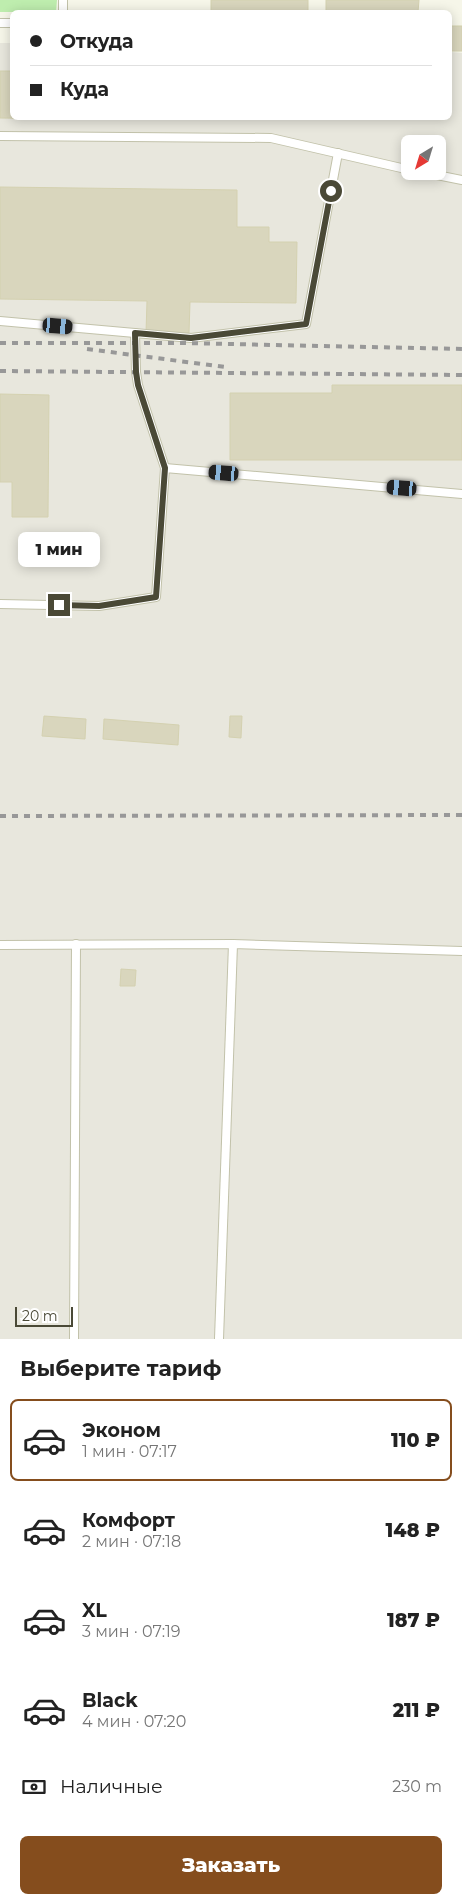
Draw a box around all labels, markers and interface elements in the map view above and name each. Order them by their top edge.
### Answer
text: Откуда [60,30,134,53]
text: Куда [60,78,109,101]
north arrow [401,135,446,180]
map controls [401,135,446,180]
route start [320,180,342,202]
car [42,317,73,335]
car [208,464,239,482]
car [386,479,417,497]
callout: 1 мин [18,532,100,568]
text: 1 мин [35,540,83,559]
route end [48,594,70,616]
scale bar [15,1304,72,1327]
text: 20 m [22,1307,58,1325]
text: Выберите тариф [20,1355,221,1382]
icon: car [22,1418,67,1463]
text: Эконом [82,1419,161,1442]
text: 110 ₽ [391,1429,440,1452]
text: 1 мин · 07:17 [82,1442,177,1461]
icon: car [22,1508,67,1553]
text: Комфорт [82,1509,175,1532]
text: 148 ₽ [386,1519,440,1542]
text: 2 мин · 07:18 [82,1532,181,1551]
icon: car [22,1598,67,1643]
text: XL [82,1599,107,1622]
text: 187 ₽ [387,1609,440,1632]
text: 3 мин · 07:19 [82,1622,181,1641]
icon: car [22,1688,67,1733]
text: Black [82,1689,138,1712]
text: 211 ₽ [393,1699,440,1722]
text: 4 мин · 07:20 [82,1712,186,1731]
icon: cash [20,1773,48,1801]
text: Наличные [60,1775,163,1798]
text: 230 m [392,1777,442,1796]
button: Заказать [20,1836,442,1894]

